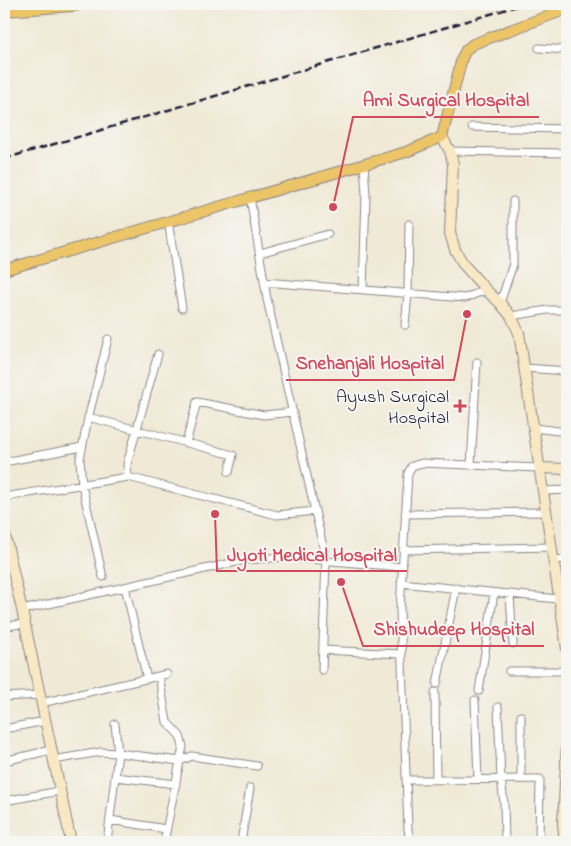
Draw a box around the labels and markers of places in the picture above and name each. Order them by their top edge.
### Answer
callout: Ami Surgical Hospital [353,83,539,117]
callout: Snehanjali Hospital [286,346,454,380]
place label: Ayush Surgical Hospital [336,385,449,432]
marker: Ayush Surgical Hospital [453,399,467,413]
callout: Jyoti Medical Hospital [217,537,407,571]
callout: Shishudeep Hospital [363,612,544,646]

